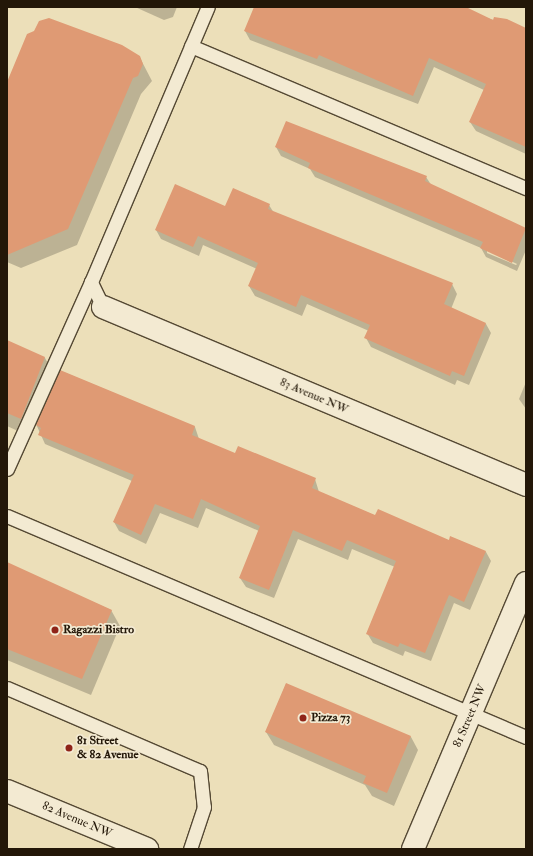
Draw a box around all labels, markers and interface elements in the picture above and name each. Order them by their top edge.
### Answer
street label: 83 Avenue NW [278,375,350,417]
place label: Ragazzi Bistro [63,623,134,637]
marker: Ragazzi Bistro [50,625,60,635]
street label: 81 Street NW [450,682,490,750]
place label: Pizza 73 [311,711,350,725]
marker: Pizza 73 [298,713,308,723]
place label: 81 Street & 82 Avenue [77,734,139,762]
marker: 81 Street & 82 Avenue [64,743,74,753]
street label: 82 Avenue NW [40,799,114,841]

